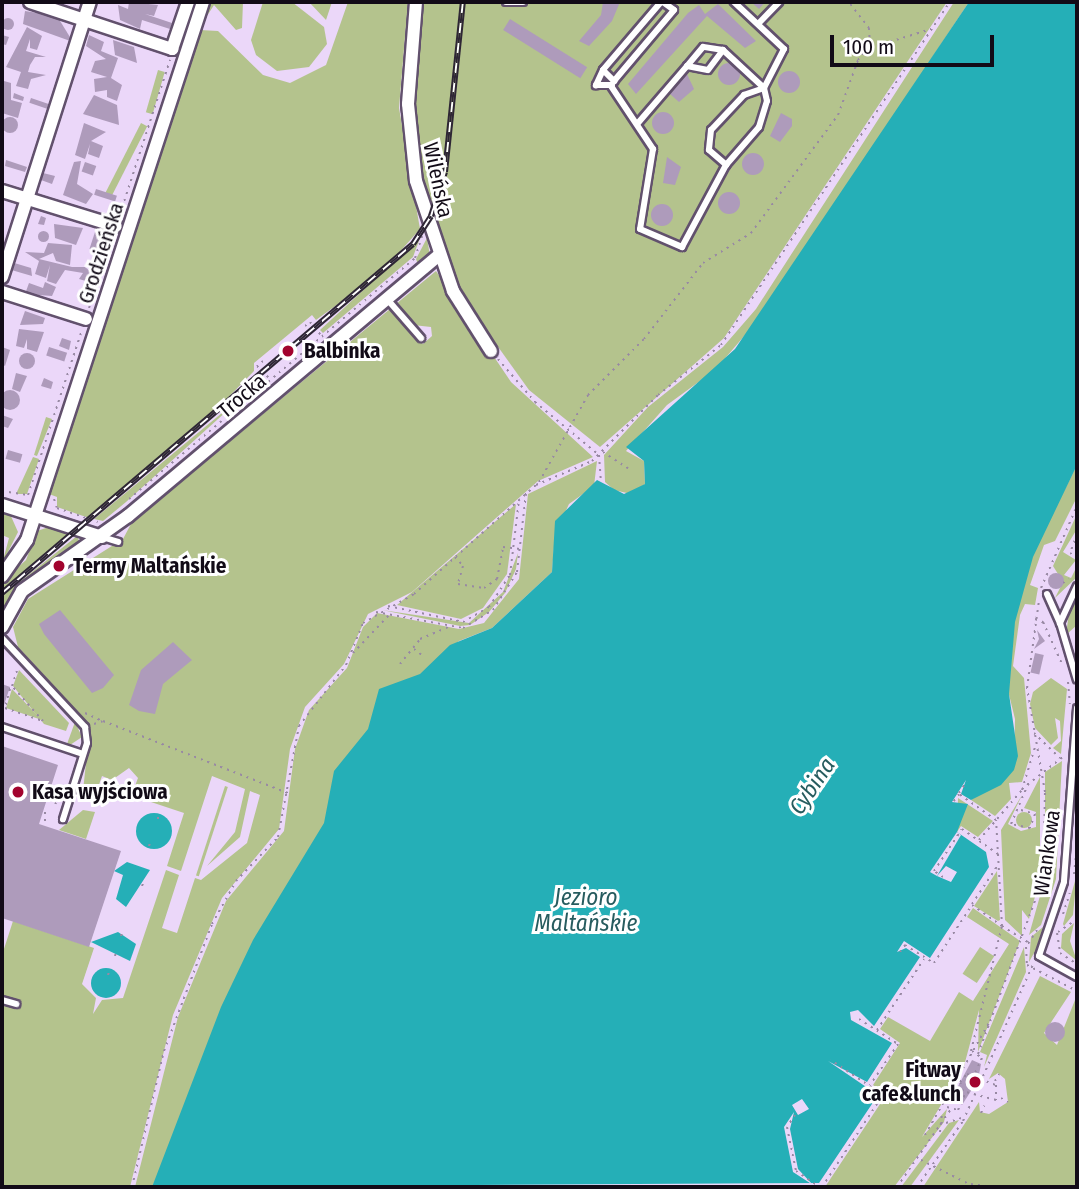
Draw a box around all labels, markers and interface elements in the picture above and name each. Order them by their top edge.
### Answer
scale bar [834,21,998,65]
text: 100 m [843,34,894,60]
street label: Wileńska [418,140,458,220]
street label: Grodzieńska [73,199,129,307]
place label: Balbinka [304,338,380,364]
marker: Balbinka [278,341,298,361]
street label: Trocka [213,368,271,424]
place label: Termy Maltańskie [73,553,226,579]
marker: Termy Maltańskie [51,558,67,574]
water label: Cybina [783,752,841,820]
place label: Kasa wyjściowa [32,779,168,805]
marker: Kasa wyjściowa [10,784,26,800]
street label: Wiankowa [1028,808,1066,898]
water label: Jezioro Maltańskie [534,883,638,937]
place label: Fitway cafe&lunch [862,1057,961,1107]
marker: Fitway cafe&lunch [967,1074,983,1090]

